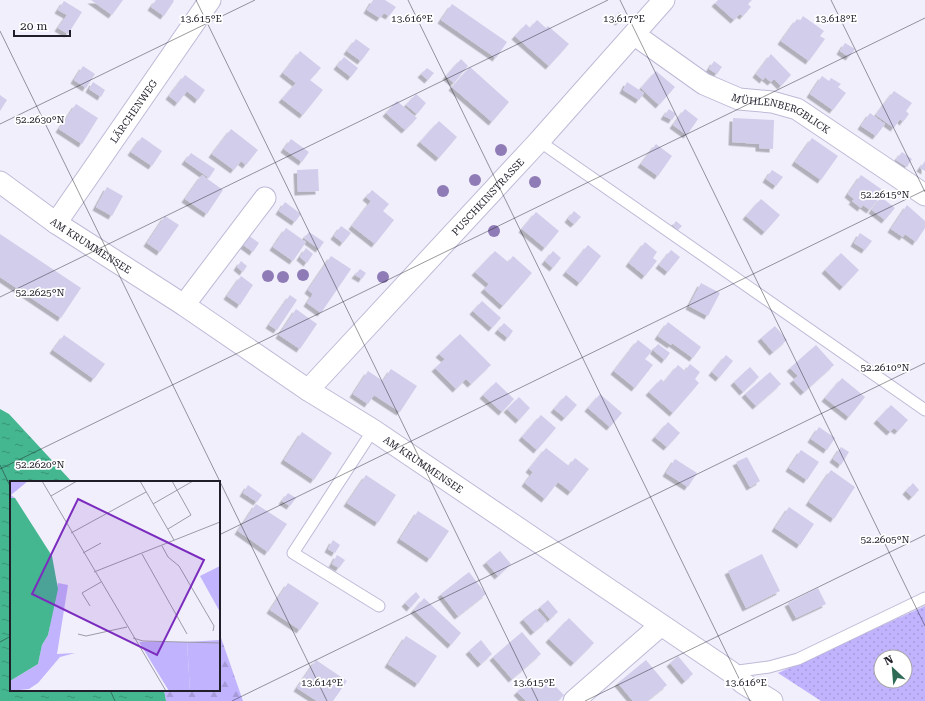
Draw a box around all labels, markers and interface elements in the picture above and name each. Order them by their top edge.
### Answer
scale bar [14,12,70,38]
text: 13.615°E [180,13,222,24]
text: 13.616°E [391,13,433,24]
text: 13.617°E [603,13,645,24]
text: 13.618°E [815,13,857,24]
text: 20 m [20,19,47,33]
street label: LÄRCHENWEG [108,77,159,145]
street label: MÜHLENBERGBLICK [730,91,833,136]
text: 52.2630°N [15,114,65,125]
street label: PUSCHKINSTRASSE [449,156,526,237]
text: 52.2615°N [860,189,910,200]
street label: AM KRUMMENSEE [48,215,133,275]
text: 52.2625°N [15,287,65,298]
text: 52.2610°N [860,362,910,373]
street label: AM KRUMMENSEE [382,433,465,495]
text: 52.2620°N [15,459,65,470]
inset map [10,481,220,691]
text: 52.2605°N [860,534,910,545]
north arrow [873,649,913,689]
text: N [882,653,896,668]
text: 13.614°E [301,677,343,688]
text: 13.615°E [513,677,555,688]
text: 13.616°E [725,677,767,688]

